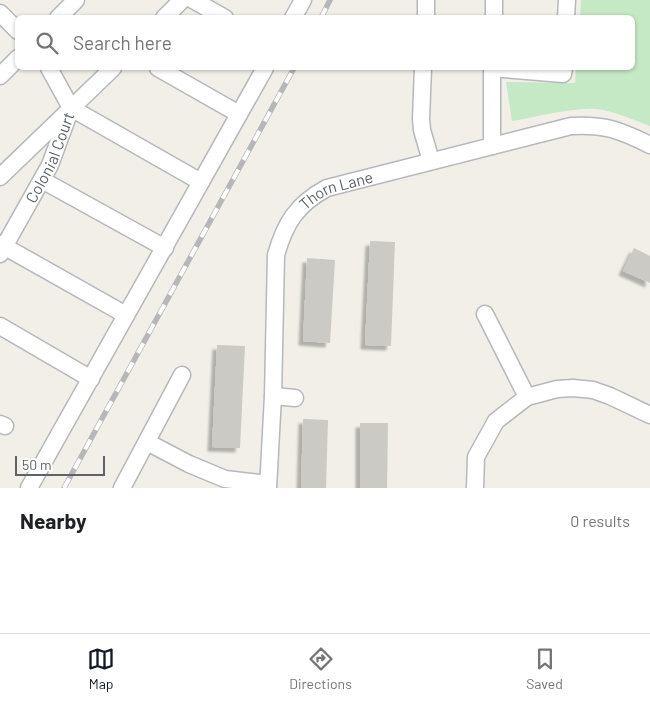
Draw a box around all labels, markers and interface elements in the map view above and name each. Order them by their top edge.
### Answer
search box [15,15,635,70]
icon: search [33,29,61,57]
text: Search here [73,31,172,54]
street label: Colonial Court [21,109,78,206]
street label: Thorn Lane [295,167,375,213]
scale bar [15,453,105,476]
text: 50 m [22,456,51,473]
text: Nearby [20,508,86,533]
text: 0 results [570,511,630,530]
tab: Map [87,645,115,692]
tab: Directions [289,645,352,692]
tab: Saved [526,645,563,692]

